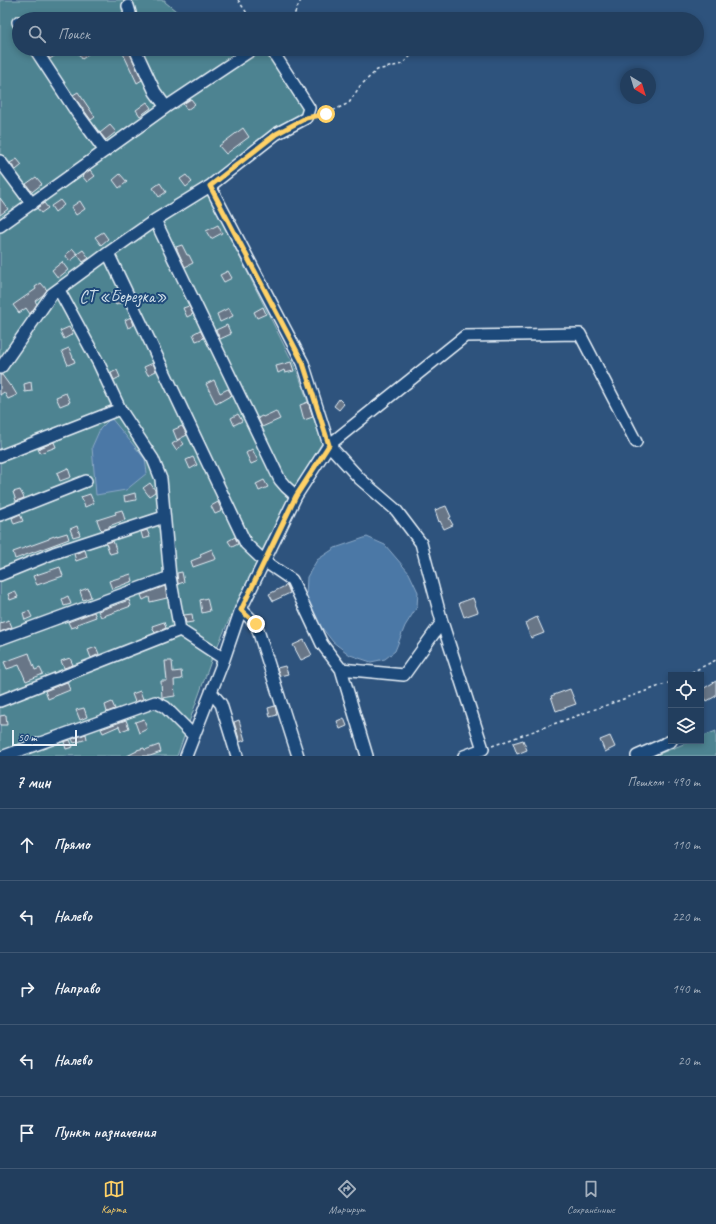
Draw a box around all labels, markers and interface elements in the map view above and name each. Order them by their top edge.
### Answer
search box [12,12,704,56]
icon: search [26,23,48,45]
text: Поиск [58,25,90,44]
north arrow [620,68,656,104]
route start [317,105,335,123]
park label: СТ «Березка» [79,286,167,308]
route end [247,615,265,633]
map controls [668,672,704,744]
button: locate [668,672,704,708]
button: layers [668,708,704,744]
scale bar [12,728,77,747]
text: 50 m [18,730,37,744]
text: 7 мин [16,772,51,793]
text: Пешком · 490 m [627,774,700,790]
icon: ahead [16,834,38,856]
text: Прямо [54,835,90,854]
text: 110 m [672,837,700,853]
icon: left [16,906,38,928]
text: Налево [54,907,92,926]
text: 220 m [672,909,700,925]
icon: right [16,978,38,1000]
text: Направо [54,979,100,998]
text: 140 m [672,981,700,997]
icon: left [16,1050,38,1072]
text: Налево [54,1051,92,1070]
text: 20 m [678,1053,700,1069]
icon: arrive [16,1122,38,1144]
text: Пункт назначения [54,1123,156,1142]
tab: Карта [101,1178,126,1216]
tab: Маршрут [329,1178,365,1216]
tab: Сохранённые [567,1178,615,1216]

